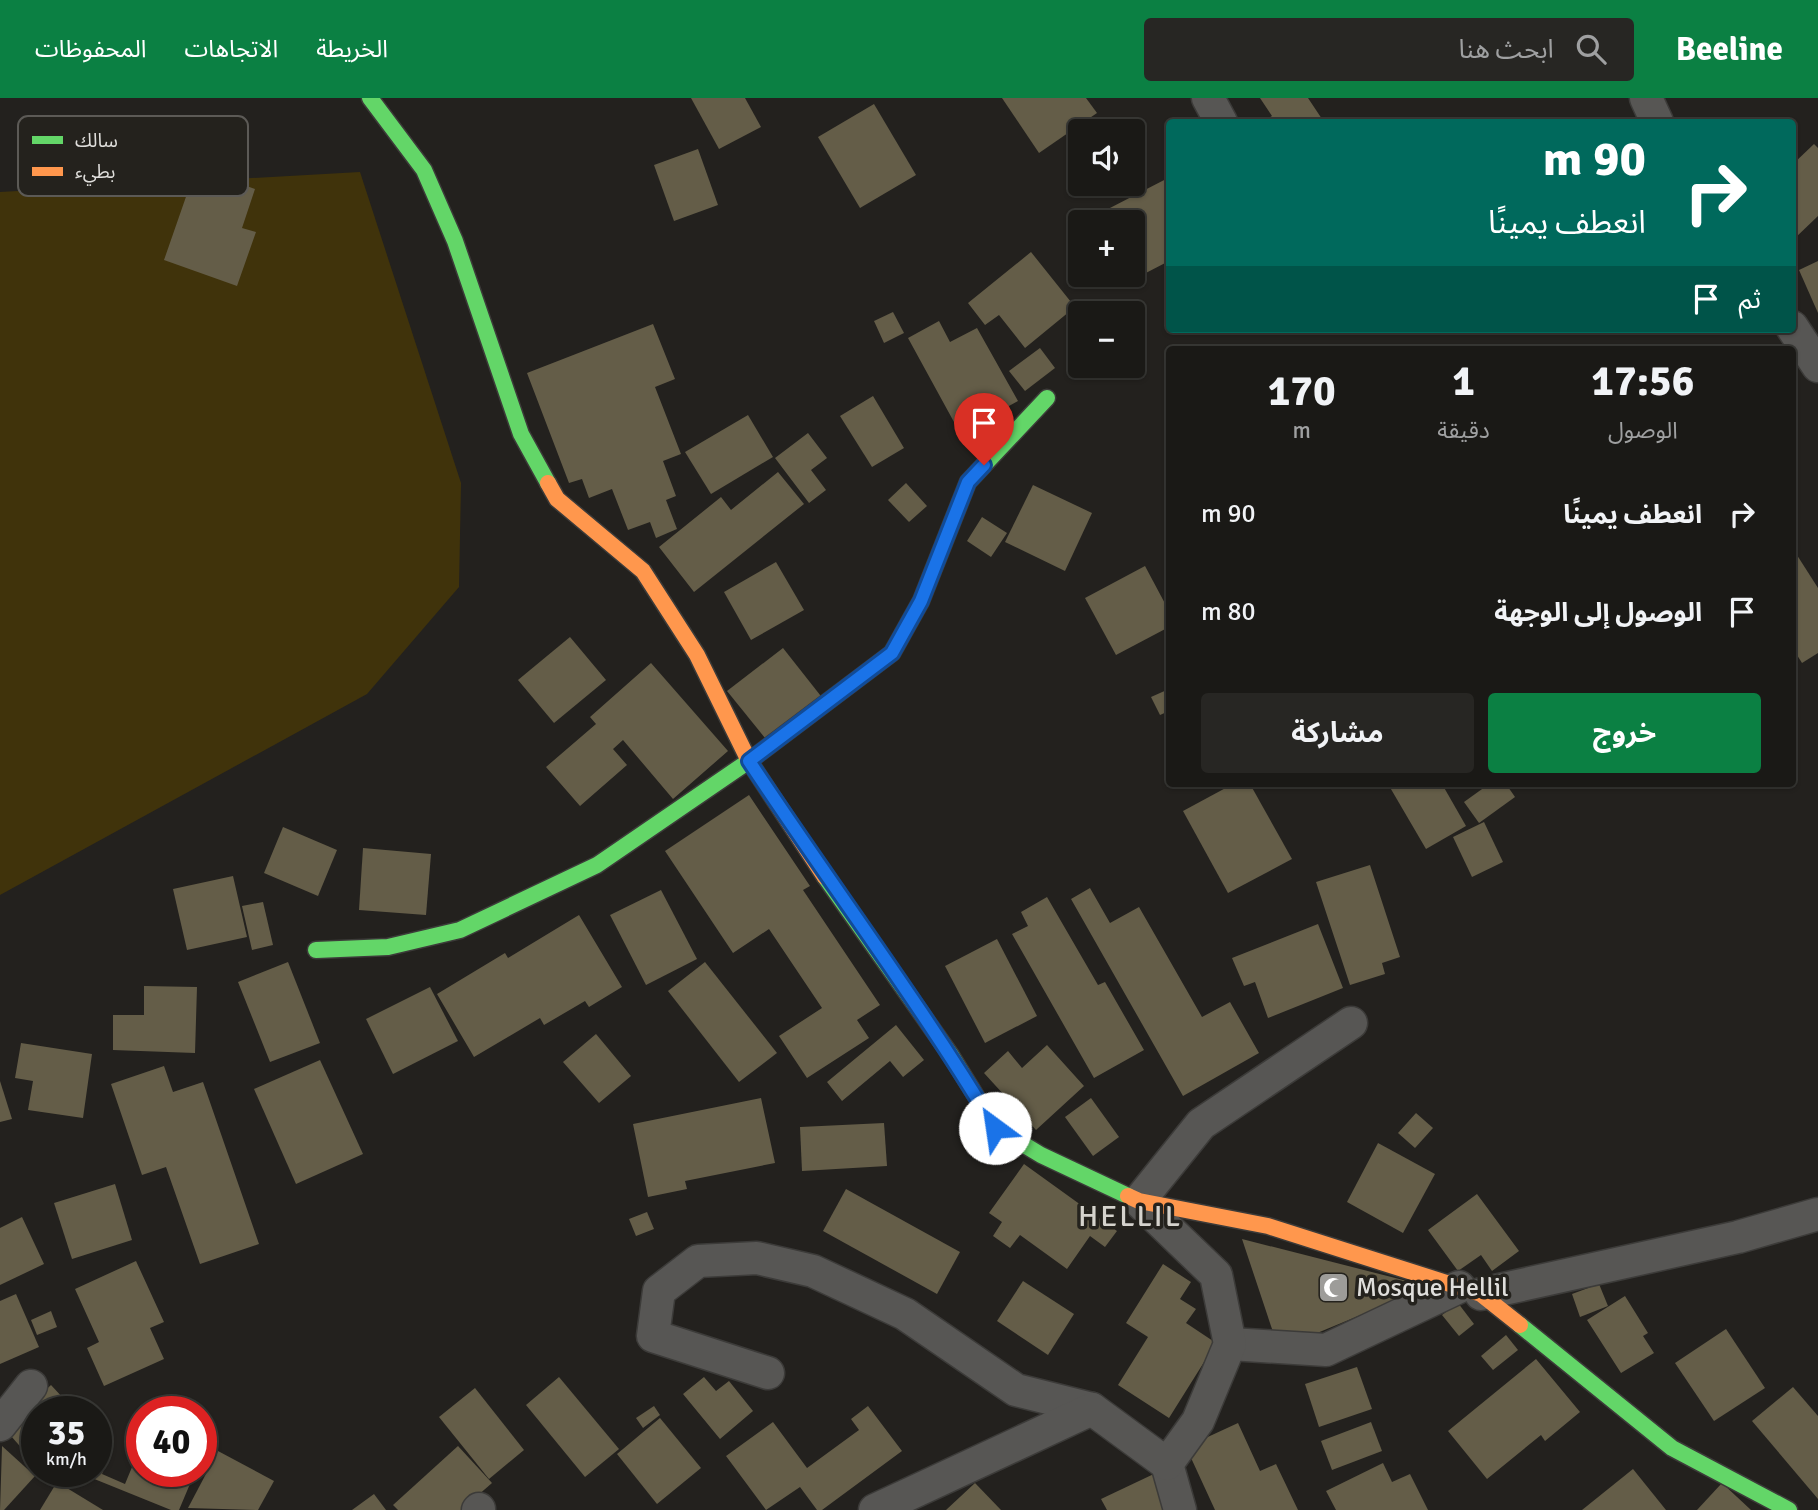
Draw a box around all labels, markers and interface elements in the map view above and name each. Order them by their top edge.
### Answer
search box [1144,18,1634,81]
text: Beeline [1676,29,1783,70]
icon: search [1572,30,1610,68]
text: المحفوظات [35,34,146,64]
text: الاتجاهات [184,34,278,64]
text: الخريطة [316,34,388,64]
text: ابحث هنا [1458,34,1554,66]
legend [18,116,248,196]
map controls [1068,119,1145,378]
button: sound [1068,119,1145,196]
text: سالك [75,129,118,153]
text: 90 m [1543,129,1646,189]
icon: right [1670,147,1761,238]
text: بطيء [75,160,115,186]
text: انعطف يمينًا [1488,203,1646,242]
button: + [1068,210,1145,287]
icon: arrive [1687,280,1725,318]
text: ثم [1739,284,1761,316]
button: − [1068,301,1145,378]
text: 1 [1452,356,1475,407]
text: 17:56 [1591,356,1694,407]
text: 170 [1268,366,1336,417]
pin [954,393,1014,465]
icon: arrive [965,404,1003,442]
text: m [1292,416,1311,445]
text: دقيقة [1437,416,1490,445]
text: الوصول [1608,416,1678,445]
icon: right [1723,495,1761,533]
text: 90 m [1201,498,1256,530]
text: انعطف يمينًا [1563,499,1702,531]
icon: arrive [1723,593,1761,631]
text: 80 m [1201,596,1256,628]
text: الوصول إلى الوجهة [1494,597,1702,629]
button: مشاركة [1201,693,1474,773]
button: خروج [1488,693,1761,773]
position arrow [958,1091,1032,1165]
district label: HELLIL [1078,1198,1182,1235]
mosque icon: Mosque Hellil [1316,1270,1350,1304]
place label: Mosque Hellil [1356,1272,1509,1304]
speed limit sign: 40 [126,1396,217,1487]
text: 35 [48,1411,85,1454]
text: km/h [46,1448,87,1470]

